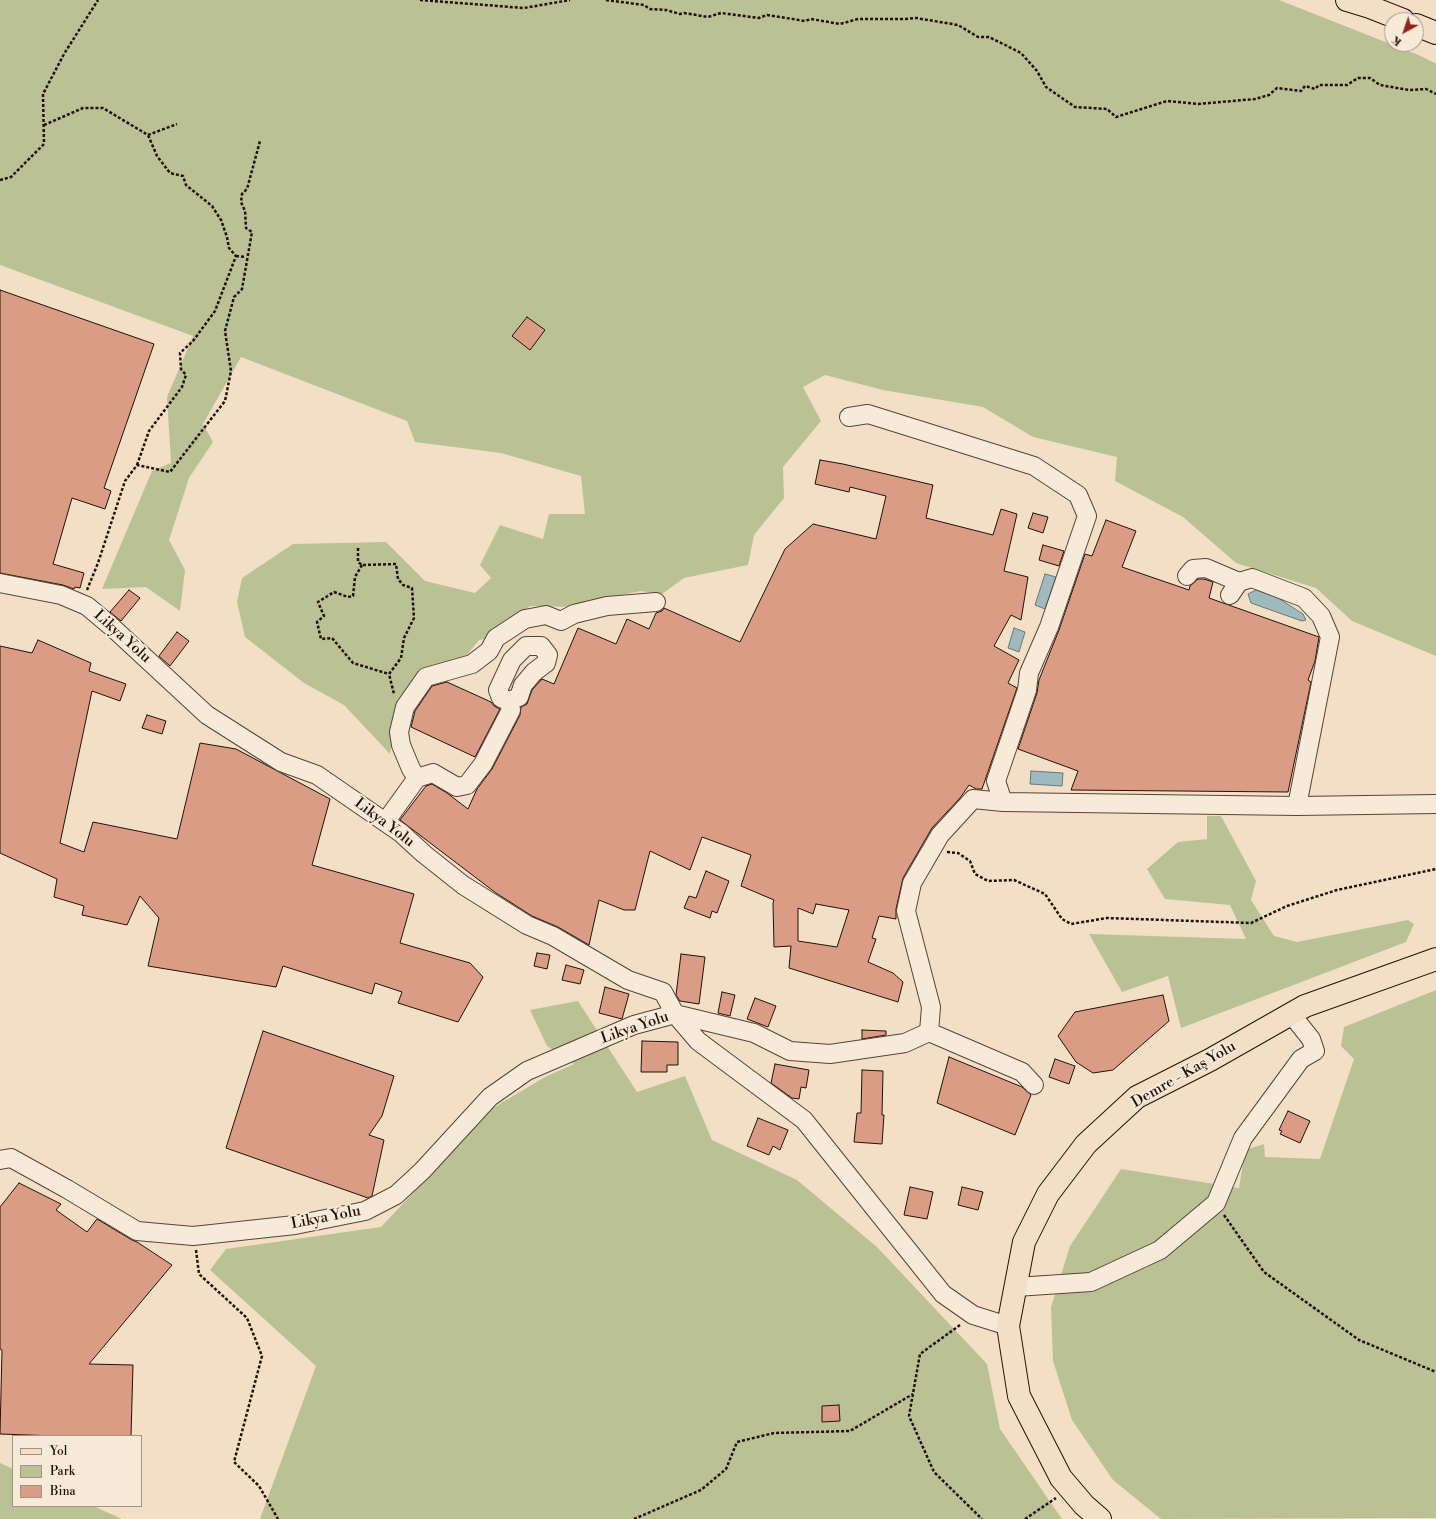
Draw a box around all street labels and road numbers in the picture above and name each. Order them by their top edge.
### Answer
street label: Likya Yolu [90,607,154,667]
street label: Likya Yolu [350,795,418,851]
street label: Likya Yolu [599,1008,671,1048]
street label: Demre - Kaş Yolu [1129,1038,1239,1112]
street label: Likya Yolu [290,1202,362,1234]

